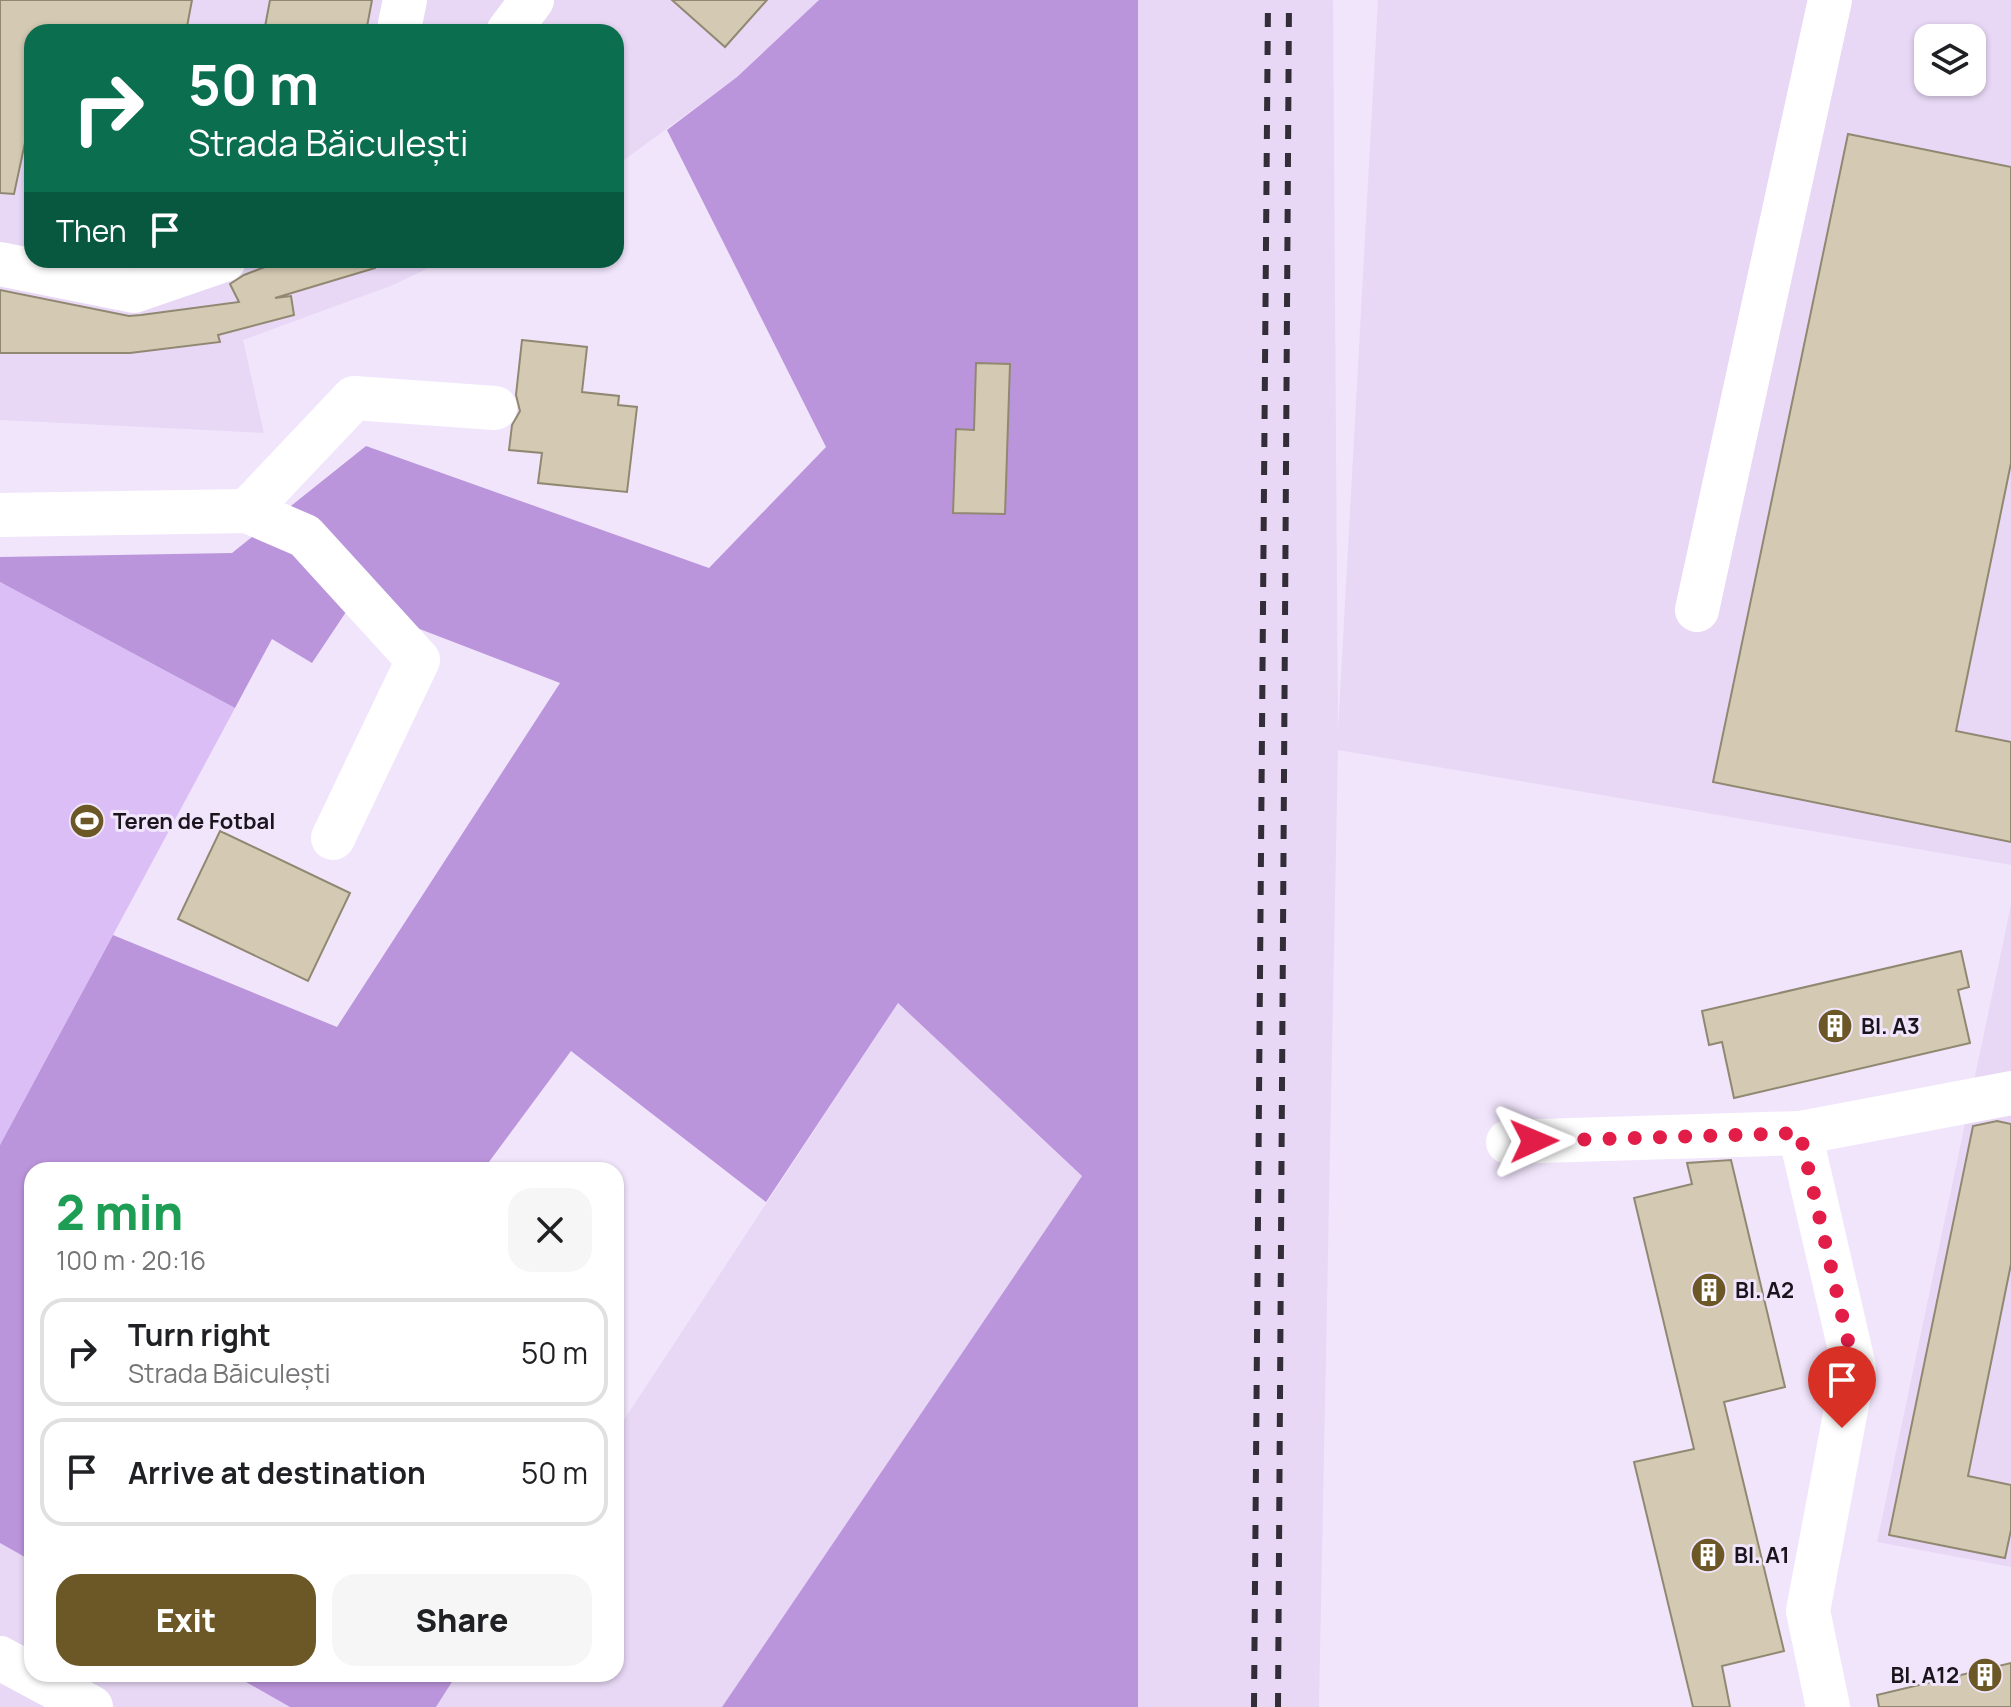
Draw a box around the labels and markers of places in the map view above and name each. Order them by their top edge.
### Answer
sports icon: Teren de Fotbal [68,802,106,840]
place label: Teren de Fotbal [113,806,275,836]
building icon: Bl. A3 [1816,1007,1854,1045]
place label: Bl. A3 [1861,1011,1920,1041]
building icon: Bl. A2 [1690,1271,1728,1309]
place label: Bl. A2 [1735,1275,1794,1305]
pin [1808,1346,1876,1428]
building icon: Bl. A1 [1689,1536,1727,1574]
place label: Bl. A1 [1734,1540,1790,1570]
building icon: Bl. A12 [1966,1656,2004,1694]
place label: Bl. A12 [1890,1660,1959,1690]

